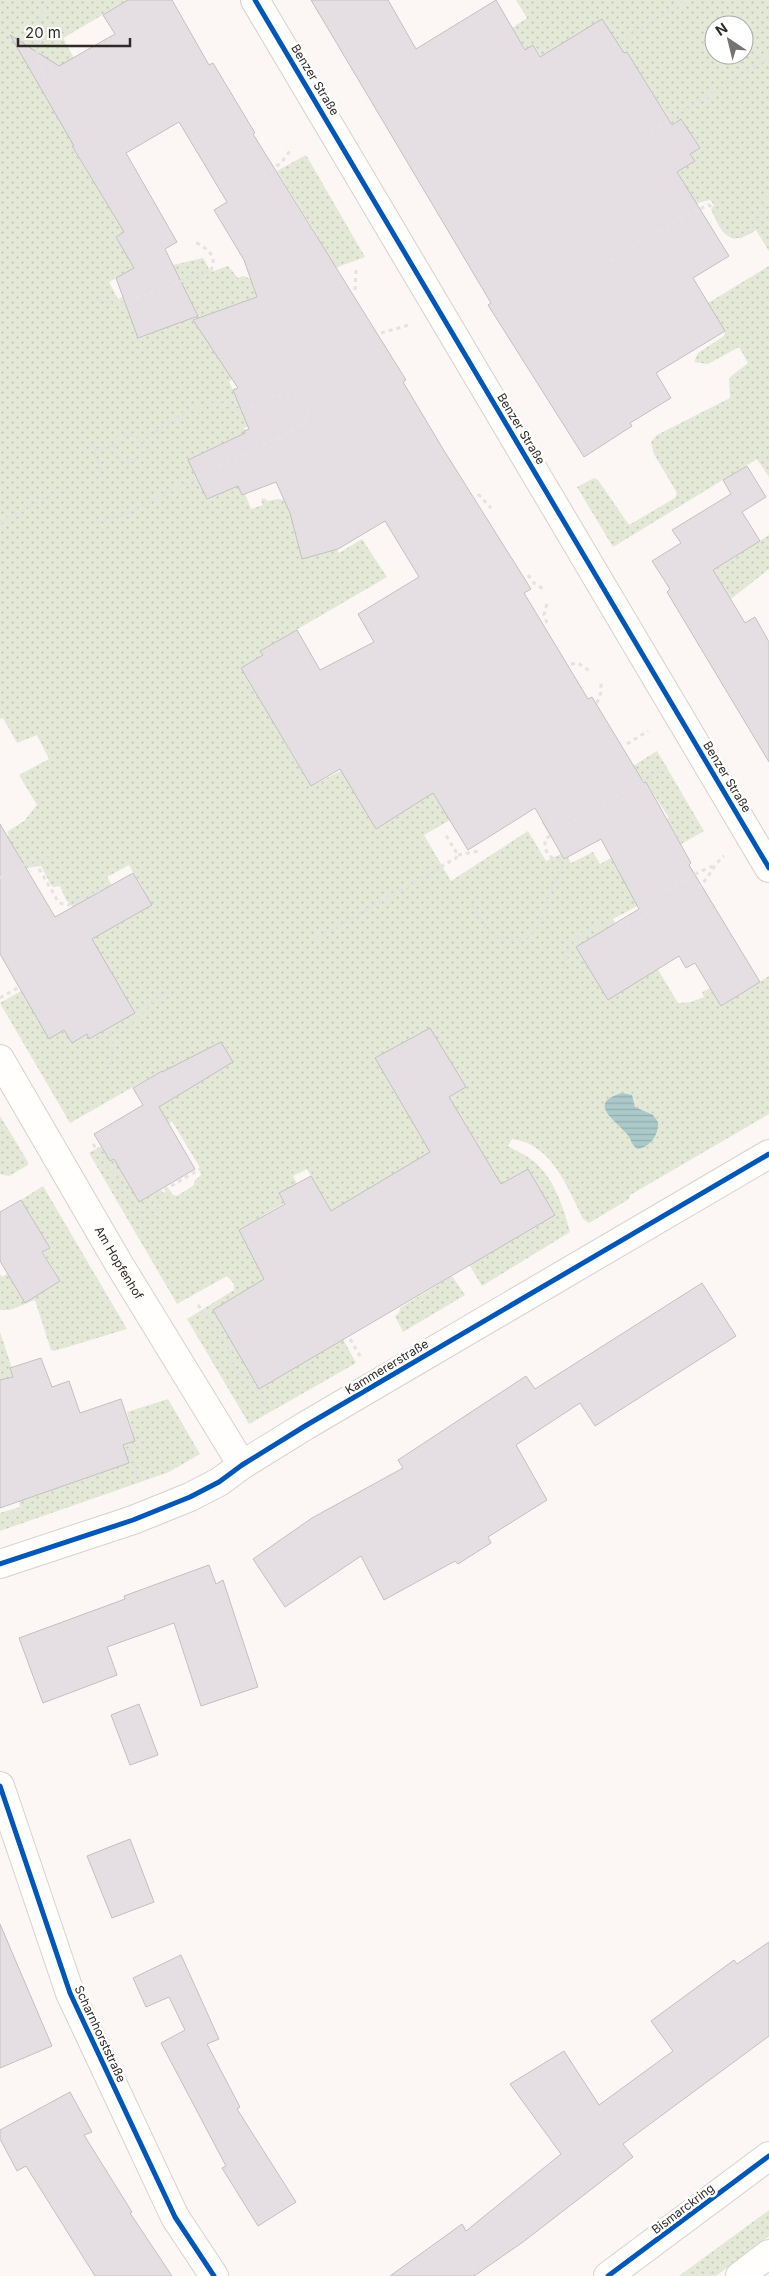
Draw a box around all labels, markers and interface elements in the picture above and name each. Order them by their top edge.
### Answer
scale bar [18,15,130,47]
north arrow [704,15,754,65]
text: N [712,19,731,39]
text: 20 m [25,23,61,42]
street label: Benzer Straße [288,41,343,118]
street label: Benzer Straße [494,390,549,467]
street label: Benzer Straße [700,738,755,815]
street label: Am Hopfenhof [92,1223,147,1302]
street label: Kammererstraße [342,1336,431,1397]
street label: Scharnhorststraße [71,1983,129,2085]
street label: Bismarckring [649,2180,717,2237]

